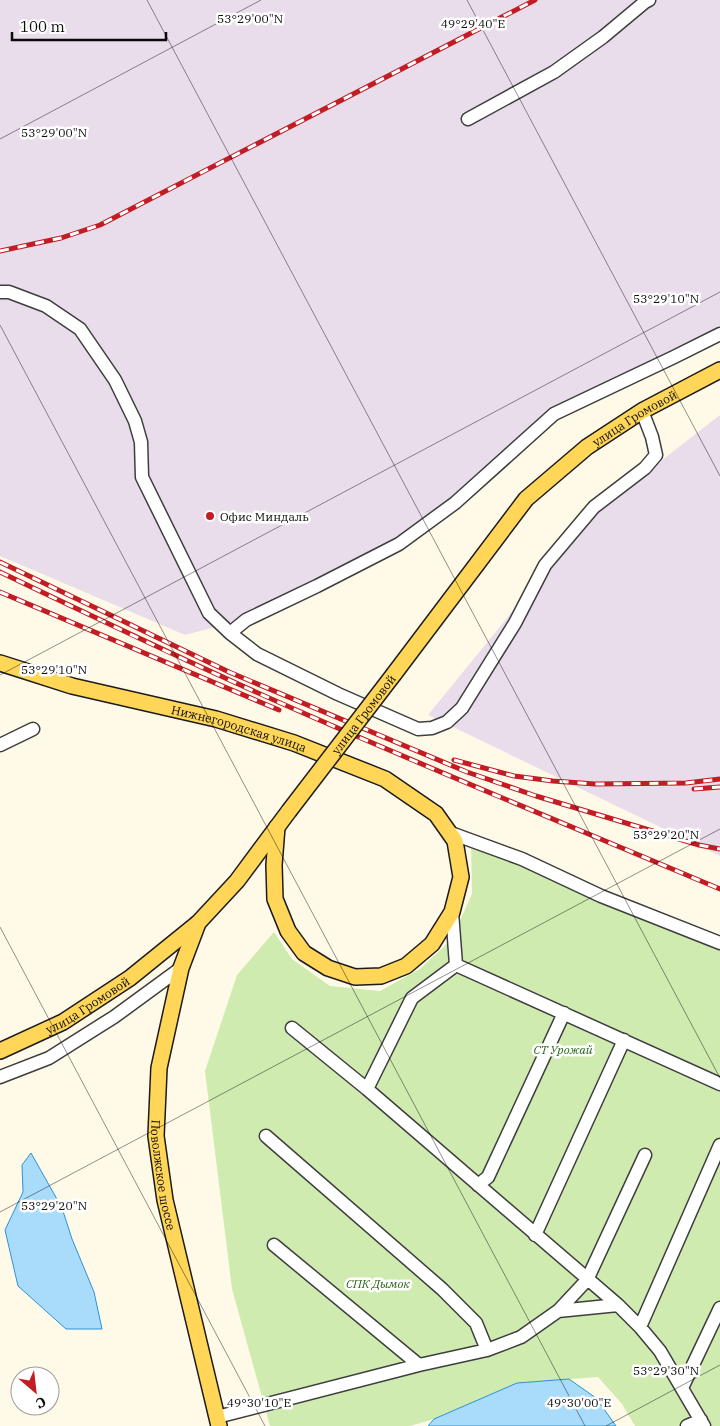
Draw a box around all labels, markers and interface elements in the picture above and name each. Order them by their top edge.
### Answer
scale bar [12,10,166,42]
text: 53°29'00"N [217,11,283,26]
text: 49°29'40"E [441,16,505,31]
text: 100 m [20,17,65,36]
text: 53°29'00"N [21,125,87,140]
text: 53°29'10"N [633,291,699,306]
street label: улица Громовой [589,387,679,449]
place label: Офис Миндаль [220,509,309,524]
marker: Офис Миндаль [204,510,216,522]
text: 53°29'10"N [21,662,87,677]
street label: улица Громовой [328,671,399,757]
street label: Нижнегородская улица [170,702,309,755]
text: 53°29'20"N [633,827,699,842]
street label: улица Громовой [43,973,132,1037]
park label: СТ Урожай [533,1042,593,1057]
street label: Поволжское шоссе [149,1119,179,1232]
text: 53°29'20"N [21,1198,87,1213]
park label: СПК Дымок [346,1276,410,1291]
text: 53°29'30"N [633,1363,699,1378]
north arrow [10,1366,60,1416]
text: С [33,1392,49,1413]
text: 49°30'10"E [227,1395,291,1410]
text: 49°30'00"E [547,1395,611,1410]

